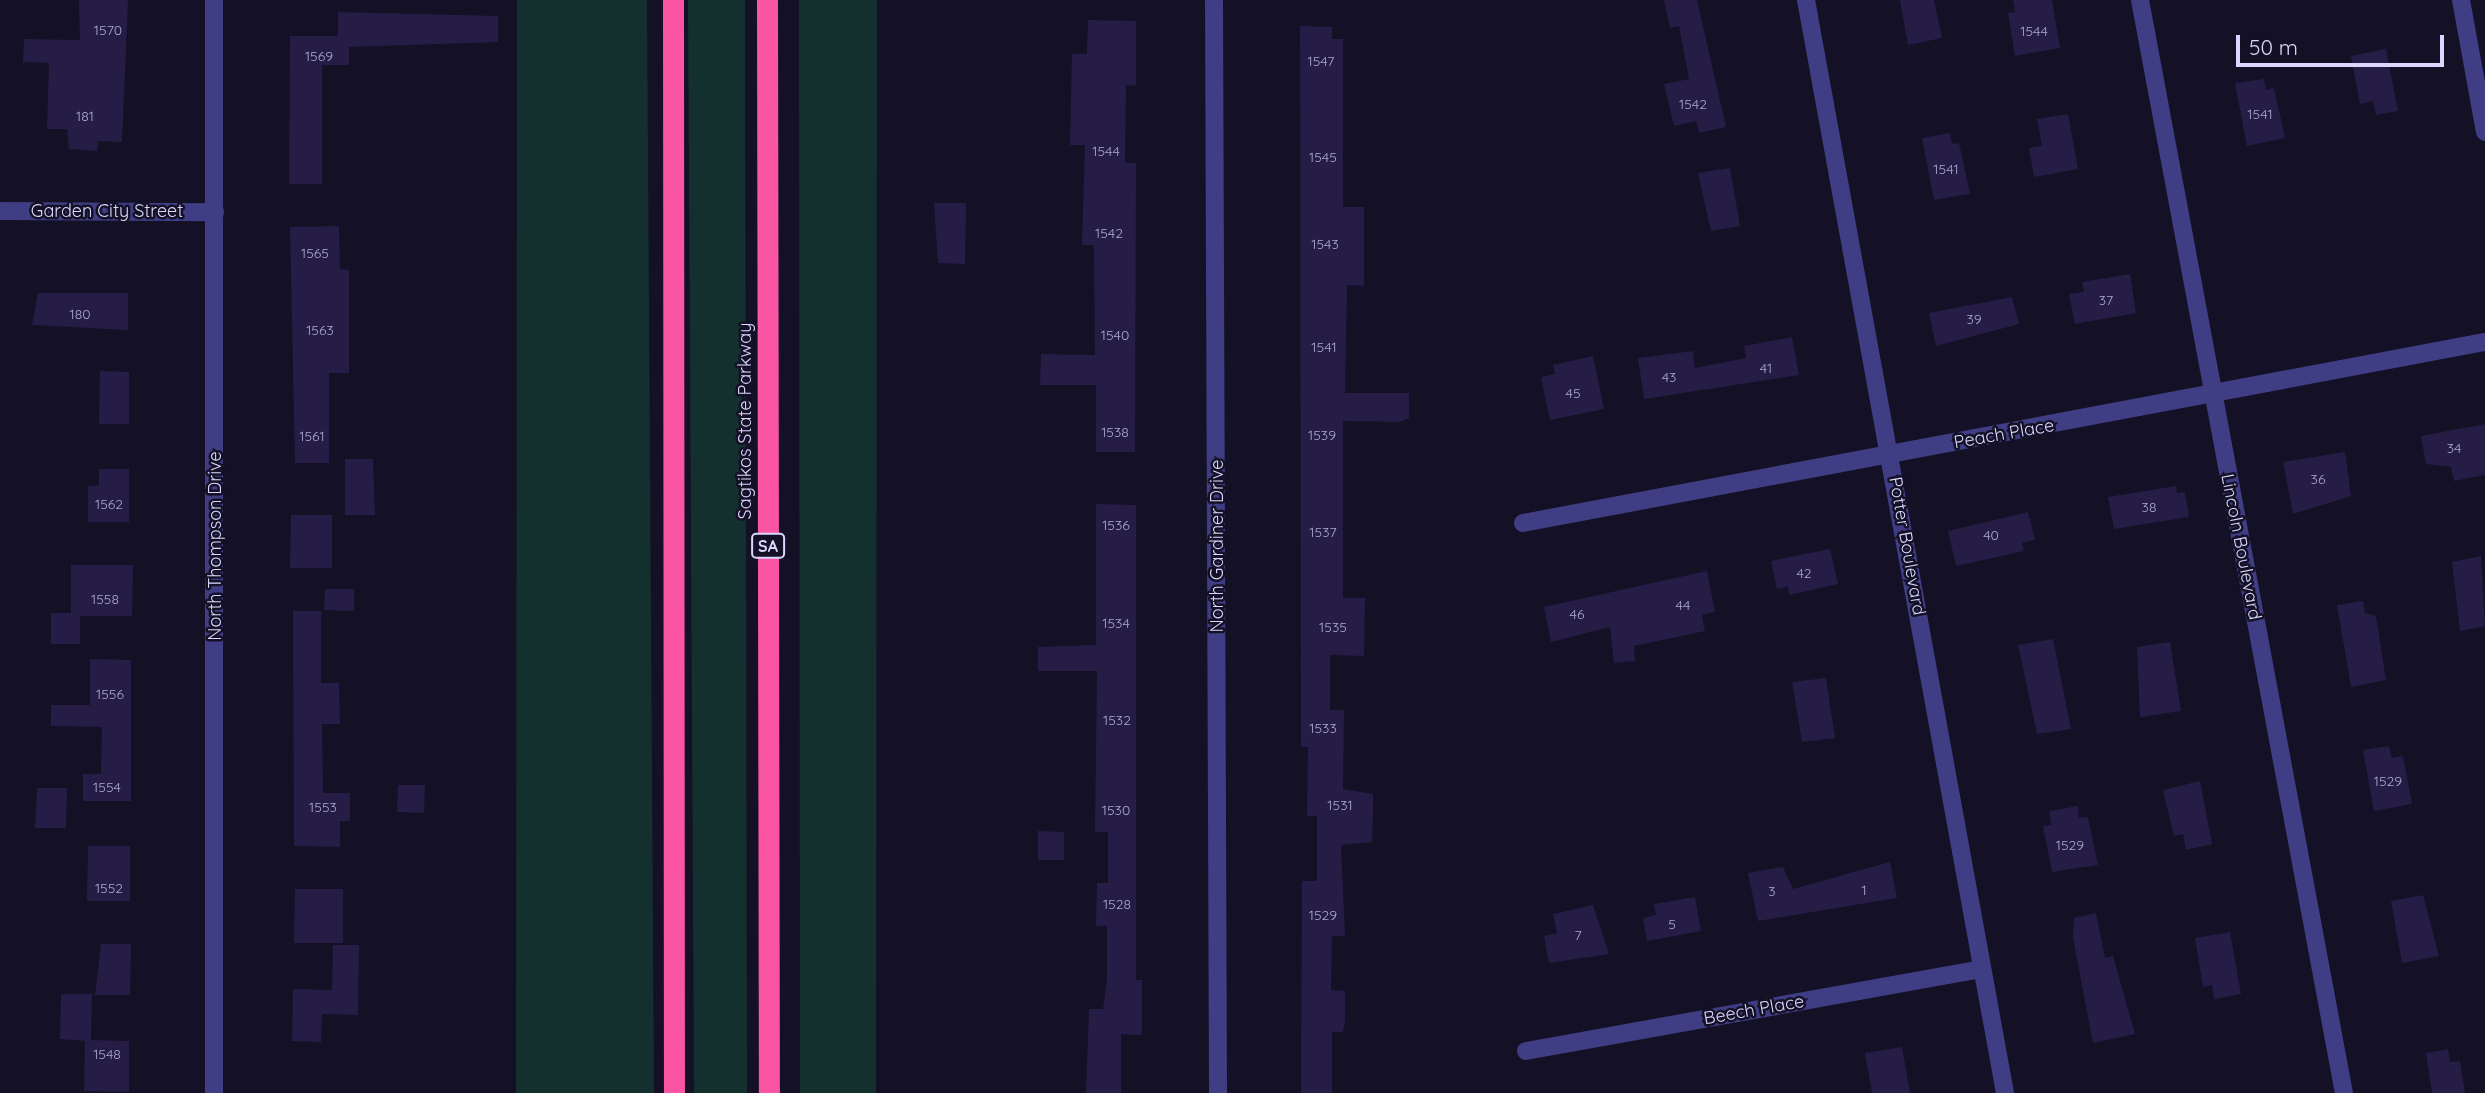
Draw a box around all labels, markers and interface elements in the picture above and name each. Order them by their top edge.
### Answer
scale bar [2240,21,2448,65]
house number: 1570 [94,22,122,38]
house number: 1544 [2020,23,2048,39]
text: 50 m [2249,34,2298,60]
house number: 1569 [305,48,333,64]
house number: 1547 [1308,53,1334,69]
house number: 1542 [1679,96,1707,112]
house number: 1541 [2247,106,2273,122]
house number: 181 [76,108,94,124]
house number: 1544 [1092,143,1120,159]
house number: 1545 [1309,149,1337,165]
house number: 1541 [1933,161,1959,177]
street label: Garden City Street [31,200,183,222]
house number: 1542 [1095,225,1123,241]
house number: 1543 [1311,236,1339,252]
house number: 1565 [301,245,329,261]
house number: 37 [2099,292,2113,308]
house number: 180 [69,306,91,322]
house number: 39 [1966,311,1982,327]
house number: 1563 [306,322,334,338]
street label: Sagtikos State Parkway [734,323,756,519]
house number: 1540 [1101,327,1129,343]
house number: 1541 [1311,339,1337,355]
house number: 41 [1760,360,1772,376]
house number: 43 [1662,369,1676,385]
house number: 45 [1565,385,1581,401]
street label: Peach Place [1952,415,2056,453]
house number: 1538 [1101,424,1129,440]
house number: 1539 [1308,427,1336,443]
house number: 1561 [299,428,325,444]
house number: 34 [2447,440,2461,456]
street label: North Thompson Drive [204,451,226,641]
street label: North Gardiner Drive [1206,460,1228,632]
house number: 36 [2311,471,2325,487]
street label: Lincoln Boulevard [2216,472,2266,622]
street label: Potter Boulevard [1884,475,1930,617]
house number: 1562 [95,496,123,512]
house number: 38 [2142,499,2156,515]
house number: 1536 [1102,517,1130,533]
house number: 1537 [1309,524,1337,540]
house number: 40 [1983,527,1999,543]
road number: SA [750,534,786,558]
house number: 42 [1796,565,1812,581]
house number: 1558 [91,591,119,607]
house number: 44 [1676,597,1690,613]
house number: 46 [1570,606,1584,622]
house number: 1534 [1102,615,1130,631]
house number: 1535 [1319,619,1347,635]
house number: 1556 [96,686,124,702]
house number: 1532 [1103,712,1131,728]
house number: 1533 [1309,720,1337,736]
house number: 1529 [2374,773,2402,789]
house number: 1554 [93,779,121,795]
house number: 1531 [1327,797,1353,813]
house number: 1553 [309,799,337,815]
house number: 1530 [1102,802,1130,818]
house number: 1529 [2056,837,2084,853]
house number: 1552 [95,880,123,896]
house number: 1 [1861,882,1867,898]
house number: 3 [1768,883,1776,899]
house number: 1528 [1103,896,1131,912]
house number: 1529 [1309,907,1337,923]
house number: 5 [1668,916,1676,932]
house number: 7 [1574,927,1582,943]
street label: Beech Place [1702,991,1806,1029]
house number: 1548 [93,1046,121,1062]

